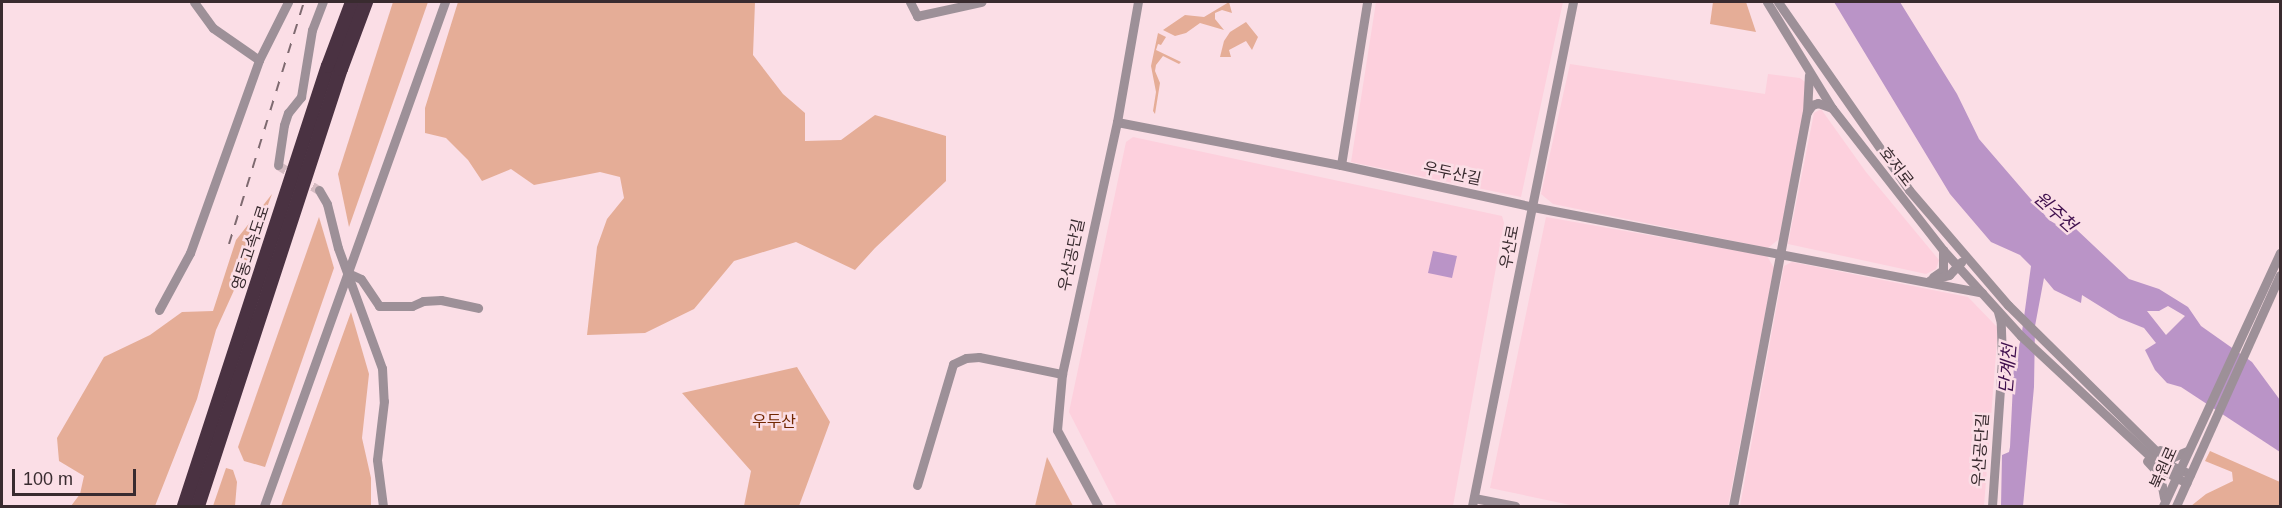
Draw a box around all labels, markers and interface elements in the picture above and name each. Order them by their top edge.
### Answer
street label: 호저로 [1875,144,1917,190]
street label: 우두산길 [1421,158,1483,190]
water label: 원주천 [2029,187,2081,237]
street label: 영동고속도로 [228,203,274,293]
street label: 우산공단길 [1055,217,1089,293]
street label: 우산로 [1496,223,1524,271]
water label: 단계천 [1995,343,2021,395]
park label: 우두산 [752,412,796,432]
street label: 우산공단길 [1969,413,1993,487]
street label: 북원로 [2146,444,2182,492]
scale bar [15,457,140,495]
text: 100 m [23,469,73,489]

